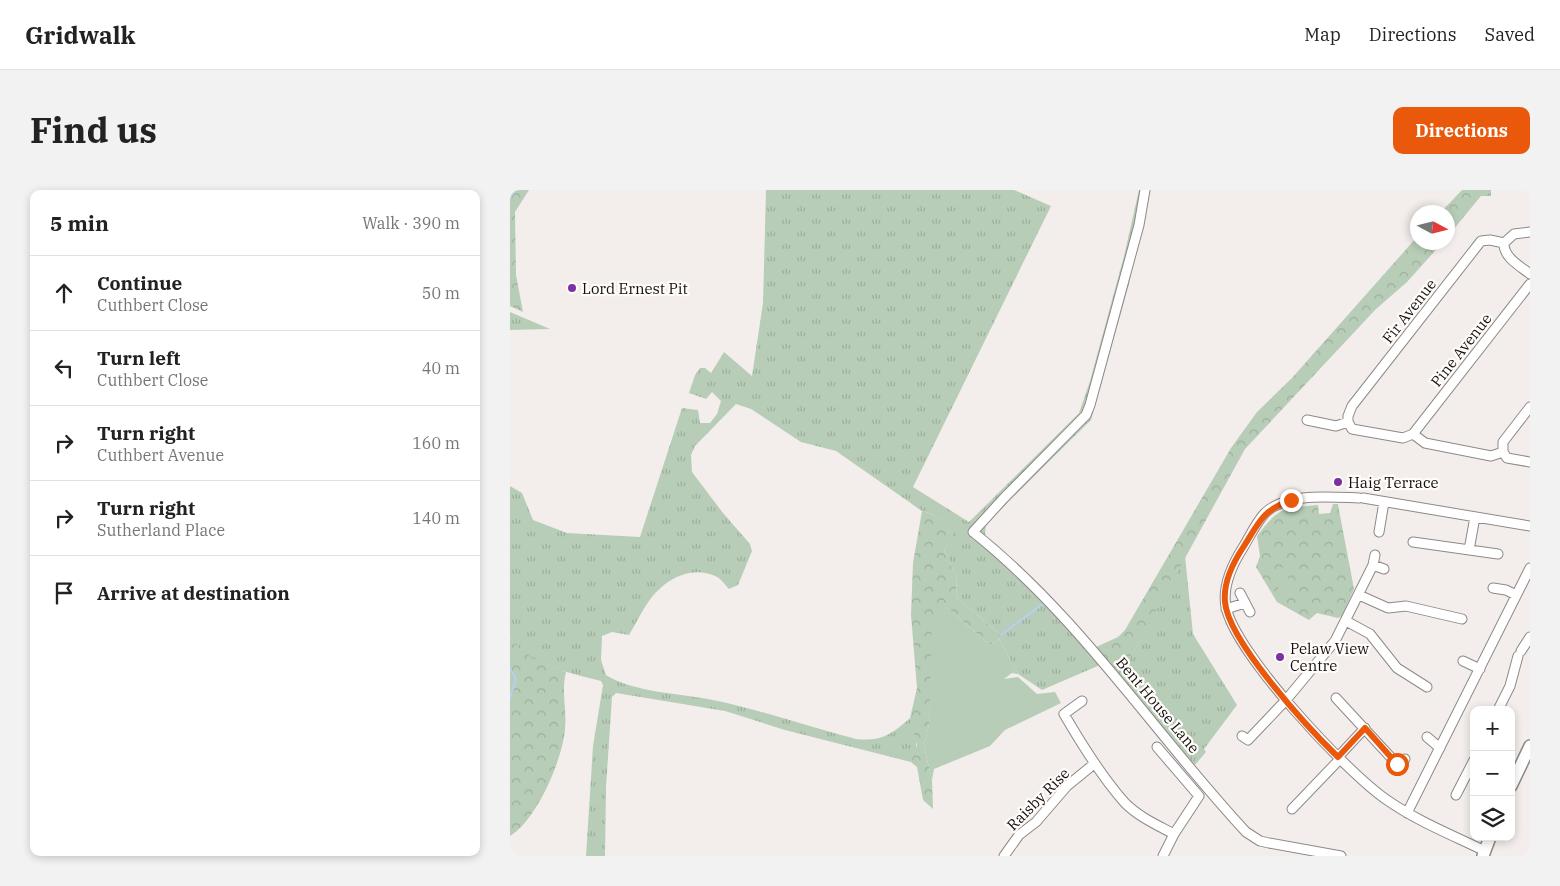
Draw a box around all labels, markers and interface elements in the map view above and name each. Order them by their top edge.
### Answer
text: Gridwalk [25,19,135,51]
text: Map [1304,23,1341,46]
text: Directions [1369,23,1457,46]
text: Saved [1485,23,1535,46]
text: Find us [30,107,157,153]
button: Directions [1393,107,1530,154]
north arrow [1410,205,1455,250]
text: 5 min [50,209,109,237]
text: Walk · 390 m [362,213,460,233]
text: Continue [97,271,182,295]
street label: Fir Avenue [1378,275,1440,347]
icon: ahead [50,279,78,307]
place label: Lord Ernest Pit [582,279,688,298]
marker: Lord Ernest Pit [566,282,578,294]
text: 50 m [422,283,460,303]
text: Cuthbert Close [97,295,208,315]
street label: Pine Avenue [1426,310,1496,390]
text: Turn left [97,346,180,370]
icon: left [50,354,78,382]
text: 40 m [422,358,460,378]
text: Cuthbert Close [97,370,208,390]
text: Turn right [97,421,195,445]
icon: right [50,429,78,457]
text: 160 m [412,433,460,453]
text: Cuthbert Avenue [97,445,224,465]
place label: Haig Terrace [1348,473,1439,492]
marker: Haig Terrace [1332,476,1344,488]
route end [1280,489,1303,512]
text: Turn right [97,496,195,520]
icon: right [50,504,78,532]
text: 140 m [412,508,460,528]
text: Sutherland Place [97,520,225,540]
icon: arrive [50,579,78,607]
text: Arrive at destination [97,581,290,605]
place label: Pelaw View Centre [1290,639,1369,675]
marker: Pelaw View Centre [1274,651,1286,663]
street label: Bent House Lane [1112,653,1204,757]
map controls [1470,706,1515,841]
button: + [1470,706,1515,751]
button: − [1470,751,1515,796]
route start [1386,753,1409,776]
street label: Raisby Rise [1003,764,1073,834]
button: layers [1470,796,1515,841]

